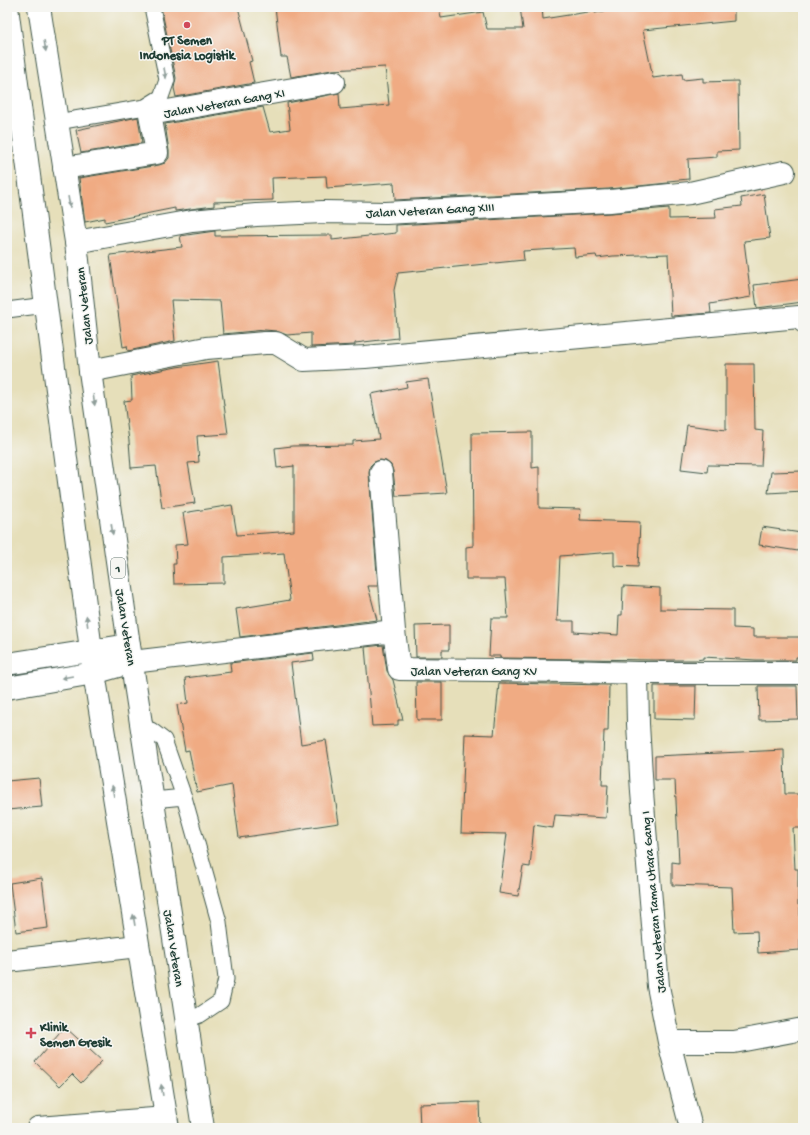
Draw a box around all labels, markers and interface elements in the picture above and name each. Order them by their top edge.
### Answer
marker: PT Semen Indonesia Logistik [182,20,192,30]
place label: PT Semen Indonesia Logistik [140,34,237,64]
one-way arrow [42,39,48,52]
one-way arrow [162,67,168,79]
street label: Jalan Veteran Gang XI [163,86,286,122]
one-way arrow [67,196,73,208]
street label: Jalan Veteran Gang XIII [365,201,495,222]
street label: Jalan Veteran [74,266,97,345]
one-way arrow [91,394,97,406]
one-way arrow [109,523,115,535]
road number: 1 [111,558,125,578]
street label: Jalan Veteran [111,588,138,668]
one-way arrow [84,615,90,628]
street label: Jalan Veteran Gang XV [411,665,537,680]
one-way arrow [61,675,73,681]
one-way arrow [110,785,116,798]
street label: Jalan Veteran Tama Utara Gang I [639,810,670,993]
street label: Jalan Veteran [159,909,186,989]
one-way arrow [131,914,137,926]
place label: Klinik Semen Gresik [39,1021,113,1051]
marker: Klinik Semen Gresik [25,1027,37,1039]
one-way arrow [158,1083,164,1096]

